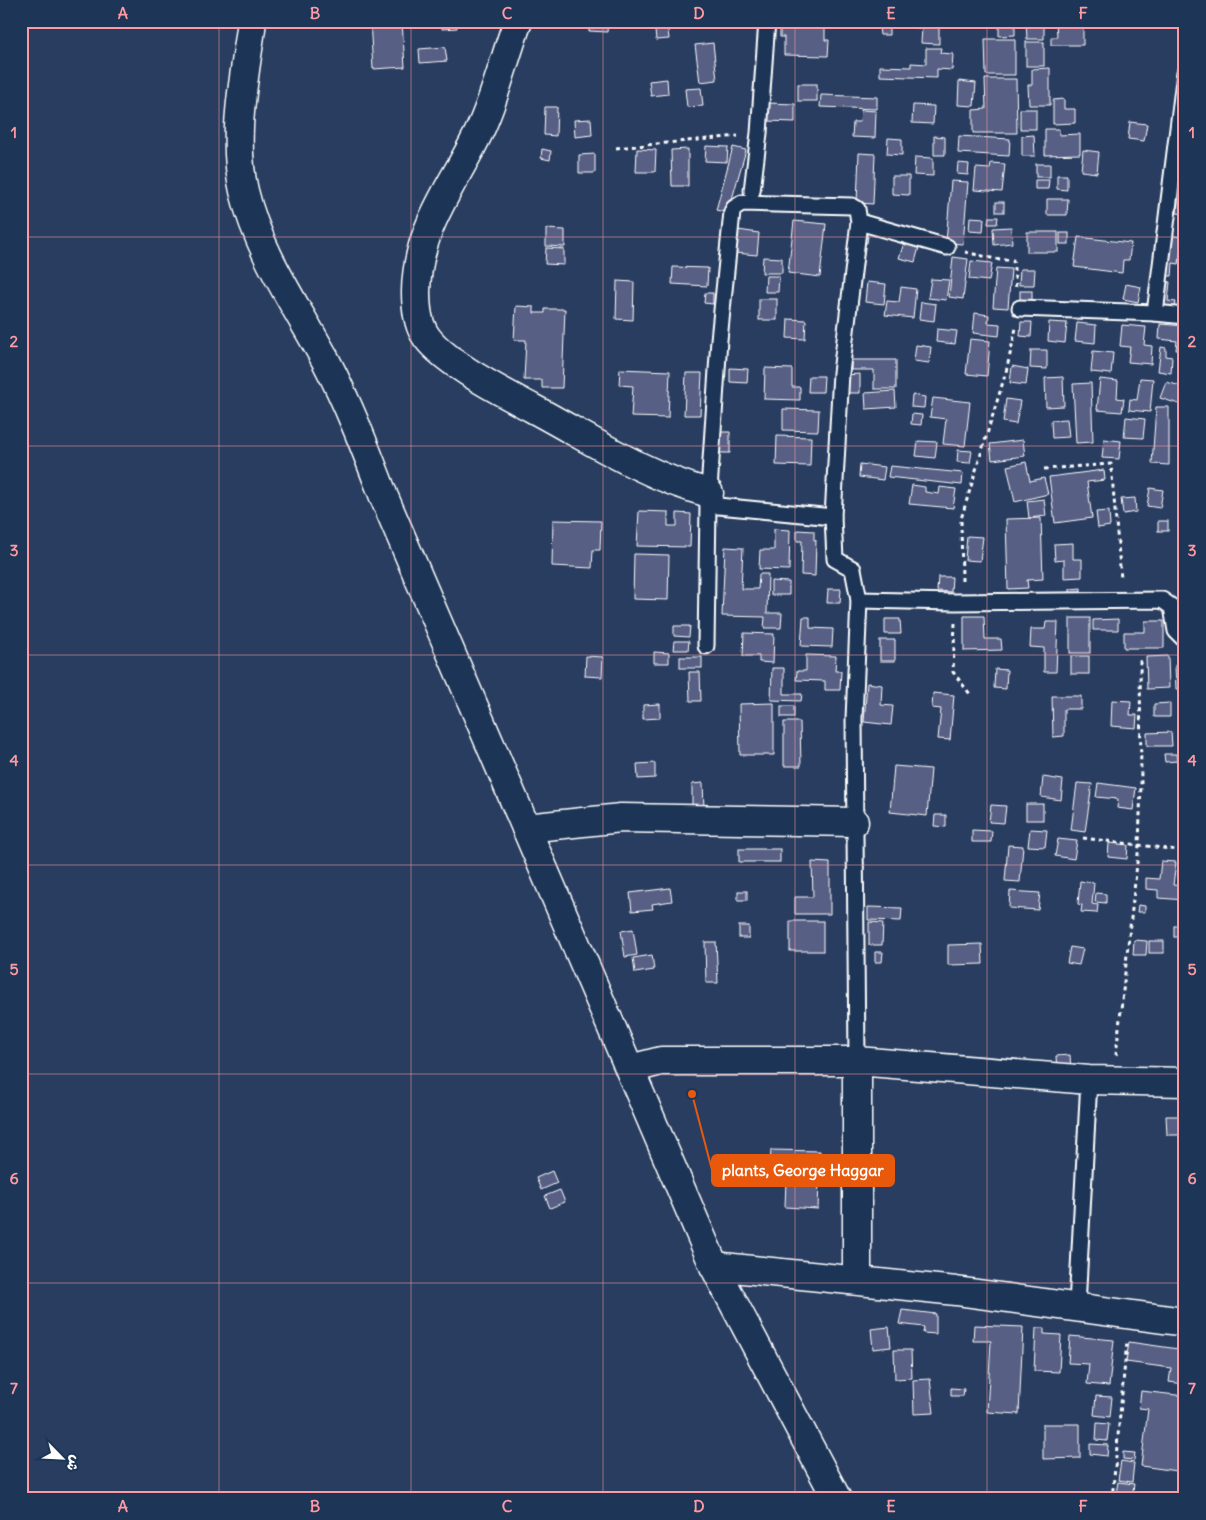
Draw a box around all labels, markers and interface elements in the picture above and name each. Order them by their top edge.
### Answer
text: A [118,3,128,23]
text: B [310,3,321,23]
text: C [502,3,513,23]
text: D [693,3,705,23]
text: E [886,3,896,23]
text: F [1078,3,1088,23]
text: 1 [11,122,17,142]
text: 1 [1189,122,1195,142]
text: 2 [10,331,19,351]
text: 2 [1188,331,1197,351]
text: 3 [9,540,19,560]
text: 3 [1187,540,1197,560]
text: 4 [9,750,19,770]
text: 4 [1187,750,1197,770]
text: 5 [9,959,19,979]
text: 5 [1187,959,1197,979]
callout: plants, George Haggar [712,1155,894,1186]
text: plants, George Haggar [722,1160,884,1181]
text: 6 [9,1168,19,1188]
text: 6 [1187,1168,1197,1188]
text: 7 [10,1378,18,1398]
text: 7 [1188,1378,1196,1398]
north arrow [38,1432,88,1482]
text: ش [63,1453,85,1474]
text: A [118,1496,128,1516]
text: B [310,1496,321,1516]
text: C [502,1496,513,1516]
text: D [693,1496,705,1516]
text: E [886,1496,896,1516]
text: F [1078,1496,1088,1516]

